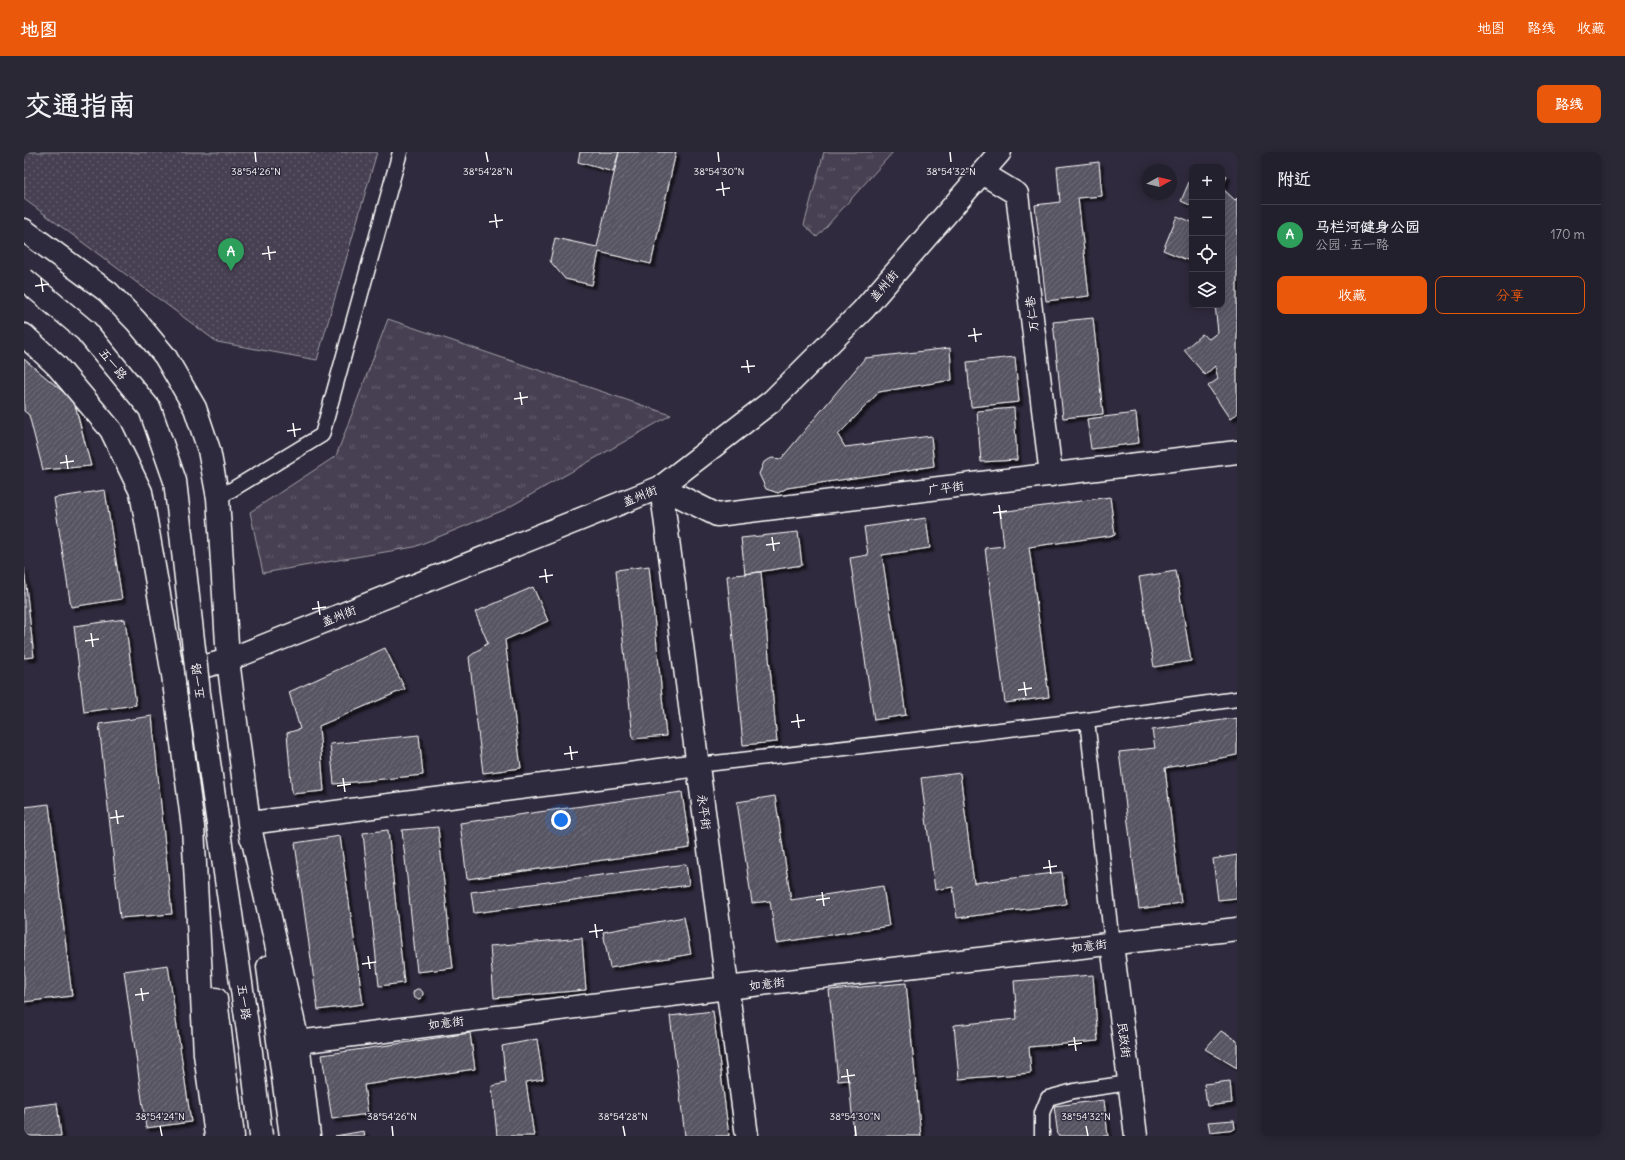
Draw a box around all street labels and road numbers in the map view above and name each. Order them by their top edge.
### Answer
street label: 盖州街 [866,267,901,304]
street label: 万仁巷 [1022,295,1041,333]
street label: 五一路 [96,345,131,382]
street label: 广平街 [927,478,965,497]
street label: 盖州街 [620,482,659,509]
street label: 盖州街 [319,602,358,629]
street label: 五一路 [188,662,207,700]
street label: 永平街 [695,793,714,831]
street label: 如意街 [1070,936,1108,955]
street label: 如意街 [748,974,786,993]
street label: 五一路 [235,983,254,1021]
street label: 如意街 [427,1013,465,1032]
street label: 民政街 [1115,1021,1134,1059]

